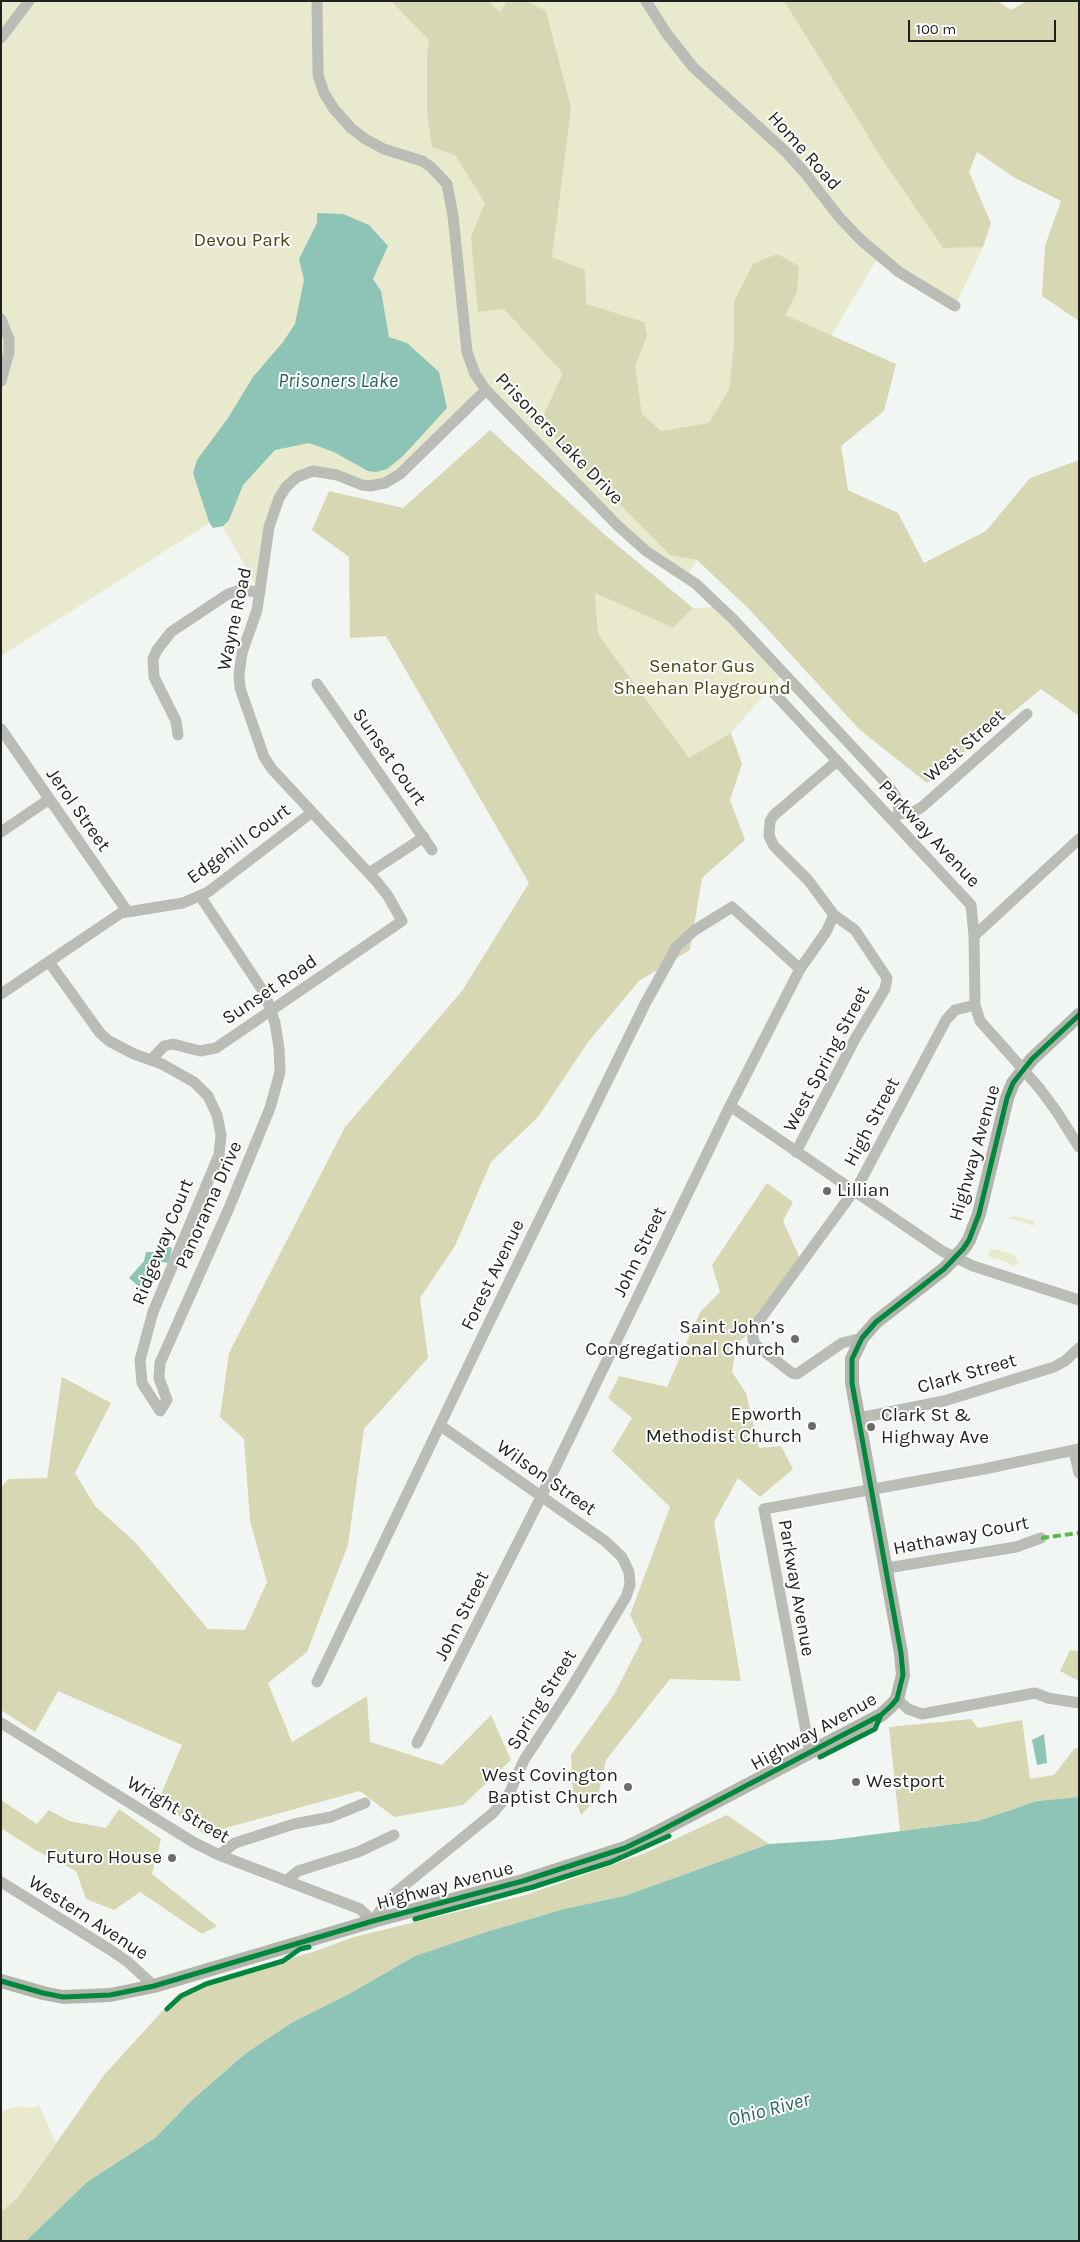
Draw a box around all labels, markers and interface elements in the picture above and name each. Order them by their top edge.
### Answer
scale bar [910,10,1058,42]
text: 100 m [916,20,956,38]
street label: Home Road [762,107,846,195]
park label: Devou Park [194,230,290,252]
street label: Prisoners Lake Drive [490,368,628,510]
water label: Prisoners Lake [278,369,398,393]
street label: Wayne Road [213,565,257,673]
park label: Senator Gus Sheehan Playground [613,656,791,700]
street label: Sunset Court [347,704,431,810]
street label: West Street [920,705,1010,787]
street label: Jerol Street [41,764,115,856]
street label: Parkway Avenue [873,776,985,892]
street label: Edgehill Court [183,799,295,889]
street label: Sunset Road [218,950,322,1030]
street label: West Spring Street [779,982,875,1136]
street label: High Street [839,1074,905,1170]
street label: Highway Avenue [945,1082,1005,1224]
street label: Panorama Drive [171,1138,247,1272]
street label: Ridgeway Court [127,1176,199,1308]
place label: Lillian [837,1180,890,1202]
marker: Lillian [821,1185,833,1197]
street label: John Street [608,1203,672,1301]
street label: Forest Avenue [456,1216,530,1334]
place label: Saint John’s Congregational Church [585,1317,785,1361]
marker: Saint John’s Congregational Church [789,1333,801,1345]
street label: Clark Street [915,1349,1019,1399]
place label: Epworth Methodist Church [646,1404,802,1448]
place label: Clark St & Highway Ave [881,1405,989,1449]
marker: Epworth Methodist Church [806,1420,818,1432]
marker: Clark St & Highway Ave [865,1421,877,1433]
street label: Wilson Street [492,1435,600,1521]
street label: Hathaway Court [891,1512,1031,1560]
street label: Parkway Avenue [773,1518,819,1658]
street label: John Street [430,1567,494,1665]
street label: Spring Street [502,1646,582,1754]
street label: Highway Avenue [747,1688,881,1776]
place label: West Covington Baptist Church [482,1765,618,1809]
street label: Wright Street [123,1771,233,1849]
place label: Westport [866,1771,945,1793]
marker: Westport [850,1776,862,1788]
marker: West Covington Baptist Church [622,1781,634,1793]
place label: Futuro House [46,1847,162,1869]
marker: Futuro House [166,1852,178,1864]
street label: Highway Avenue [374,1857,516,1915]
street label: Western Avenue [24,1871,152,1965]
water label: Ohio River [726,2088,812,2132]

